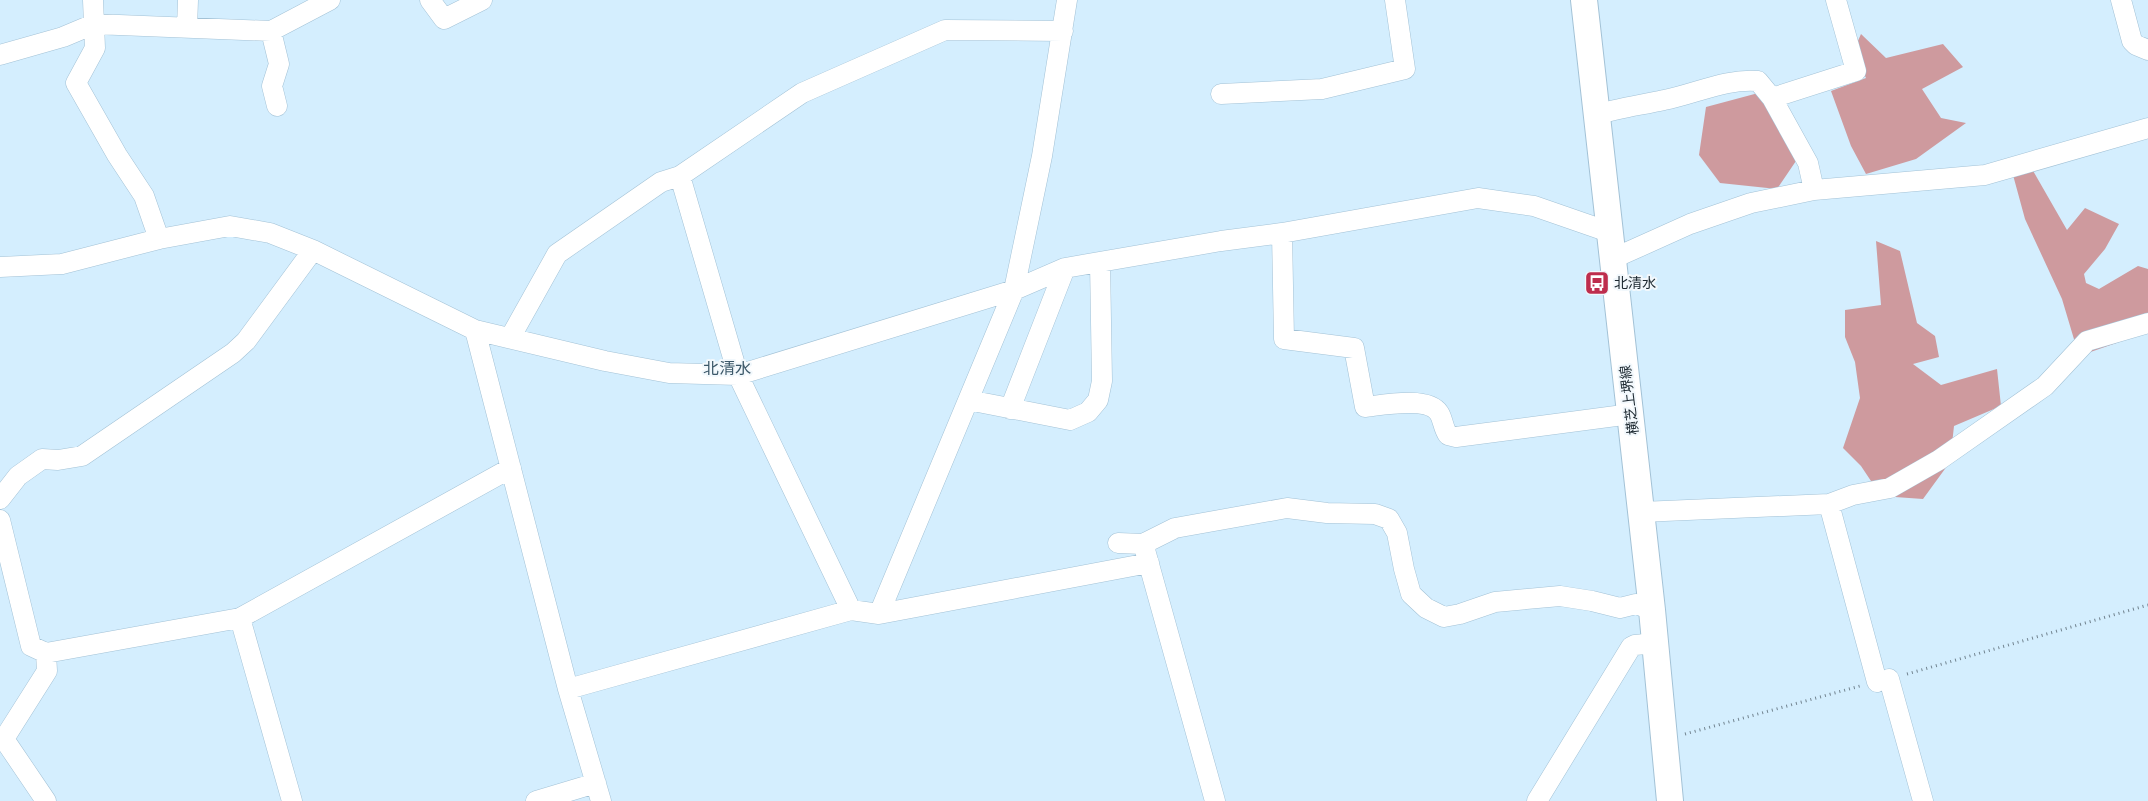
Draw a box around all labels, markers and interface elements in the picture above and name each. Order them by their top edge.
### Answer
bus stop icon: 北清水 [1584,270,1610,296]
place label: 北清水 [1614,274,1656,292]
district label: 北清水 [703,358,751,378]
street label: 横芝上堺線 [1616,364,1642,436]

